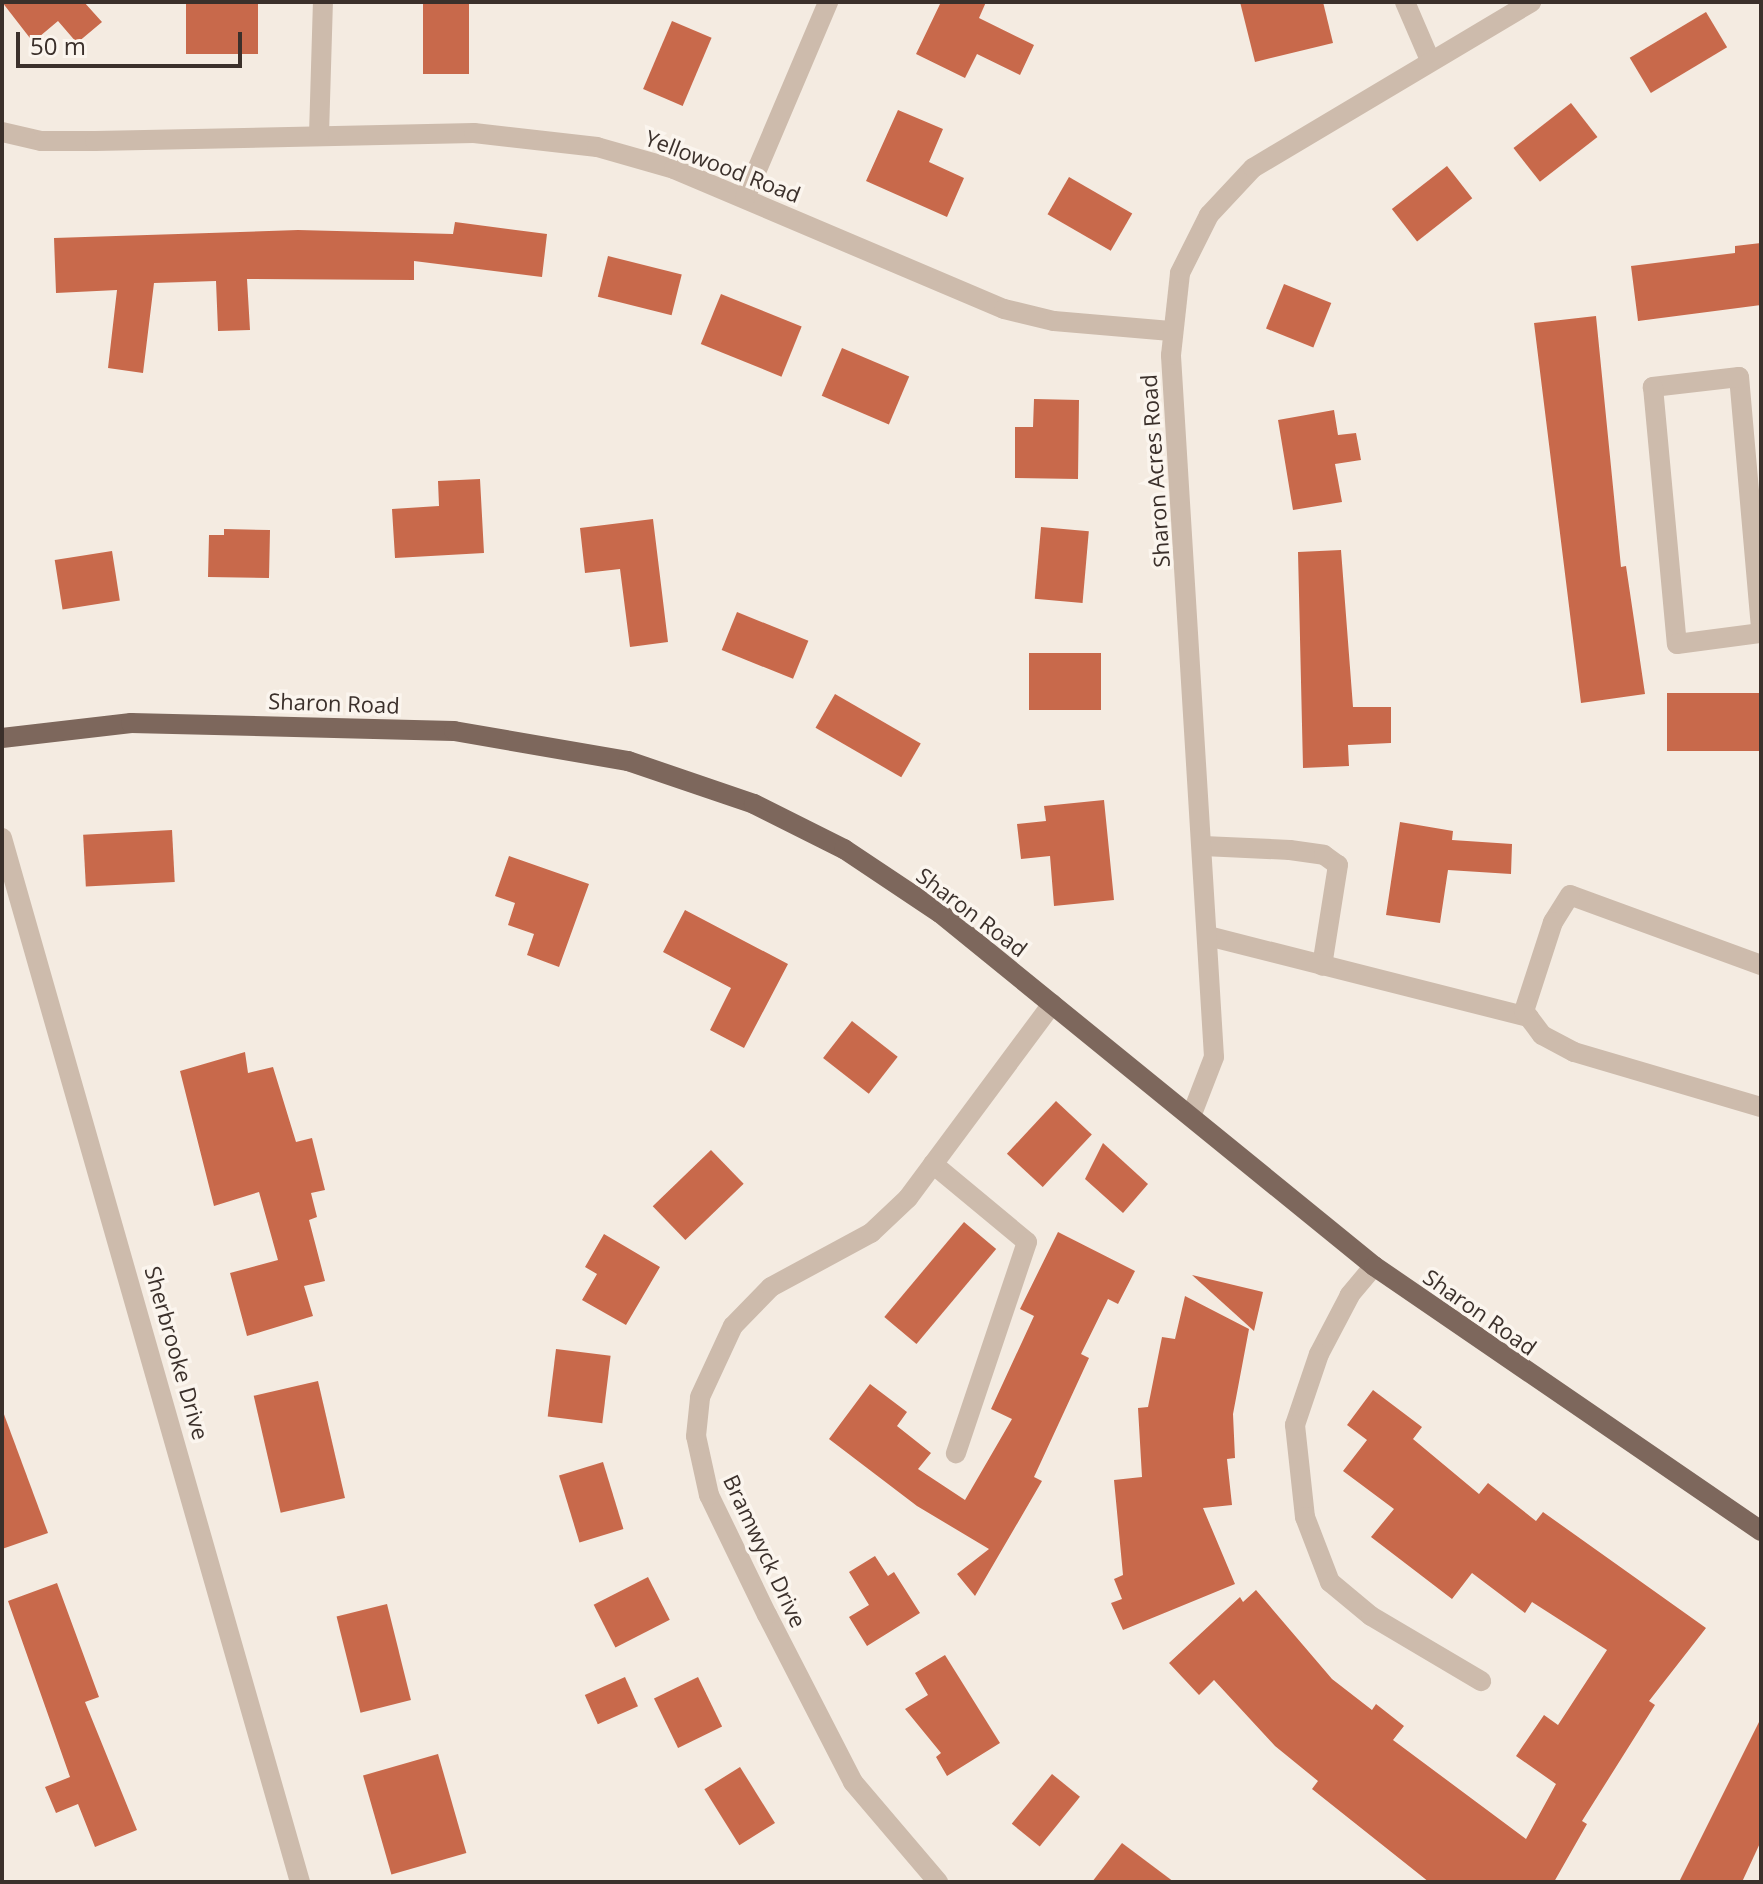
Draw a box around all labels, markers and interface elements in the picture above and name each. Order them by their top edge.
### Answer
scale bar [20,16,246,66]
text: 50 m [30,29,86,62]
street label: Yellowood Road [642,124,804,208]
street label: Sharon Acres Road [1135,373,1175,569]
street label: Sharon Road [268,688,400,718]
street label: Sharon Road [911,862,1033,962]
street label: Sherbrooke Drive [140,1263,214,1443]
street label: Sharon Road [1418,1263,1542,1361]
street label: Bramwyck Drive [718,1470,812,1632]

